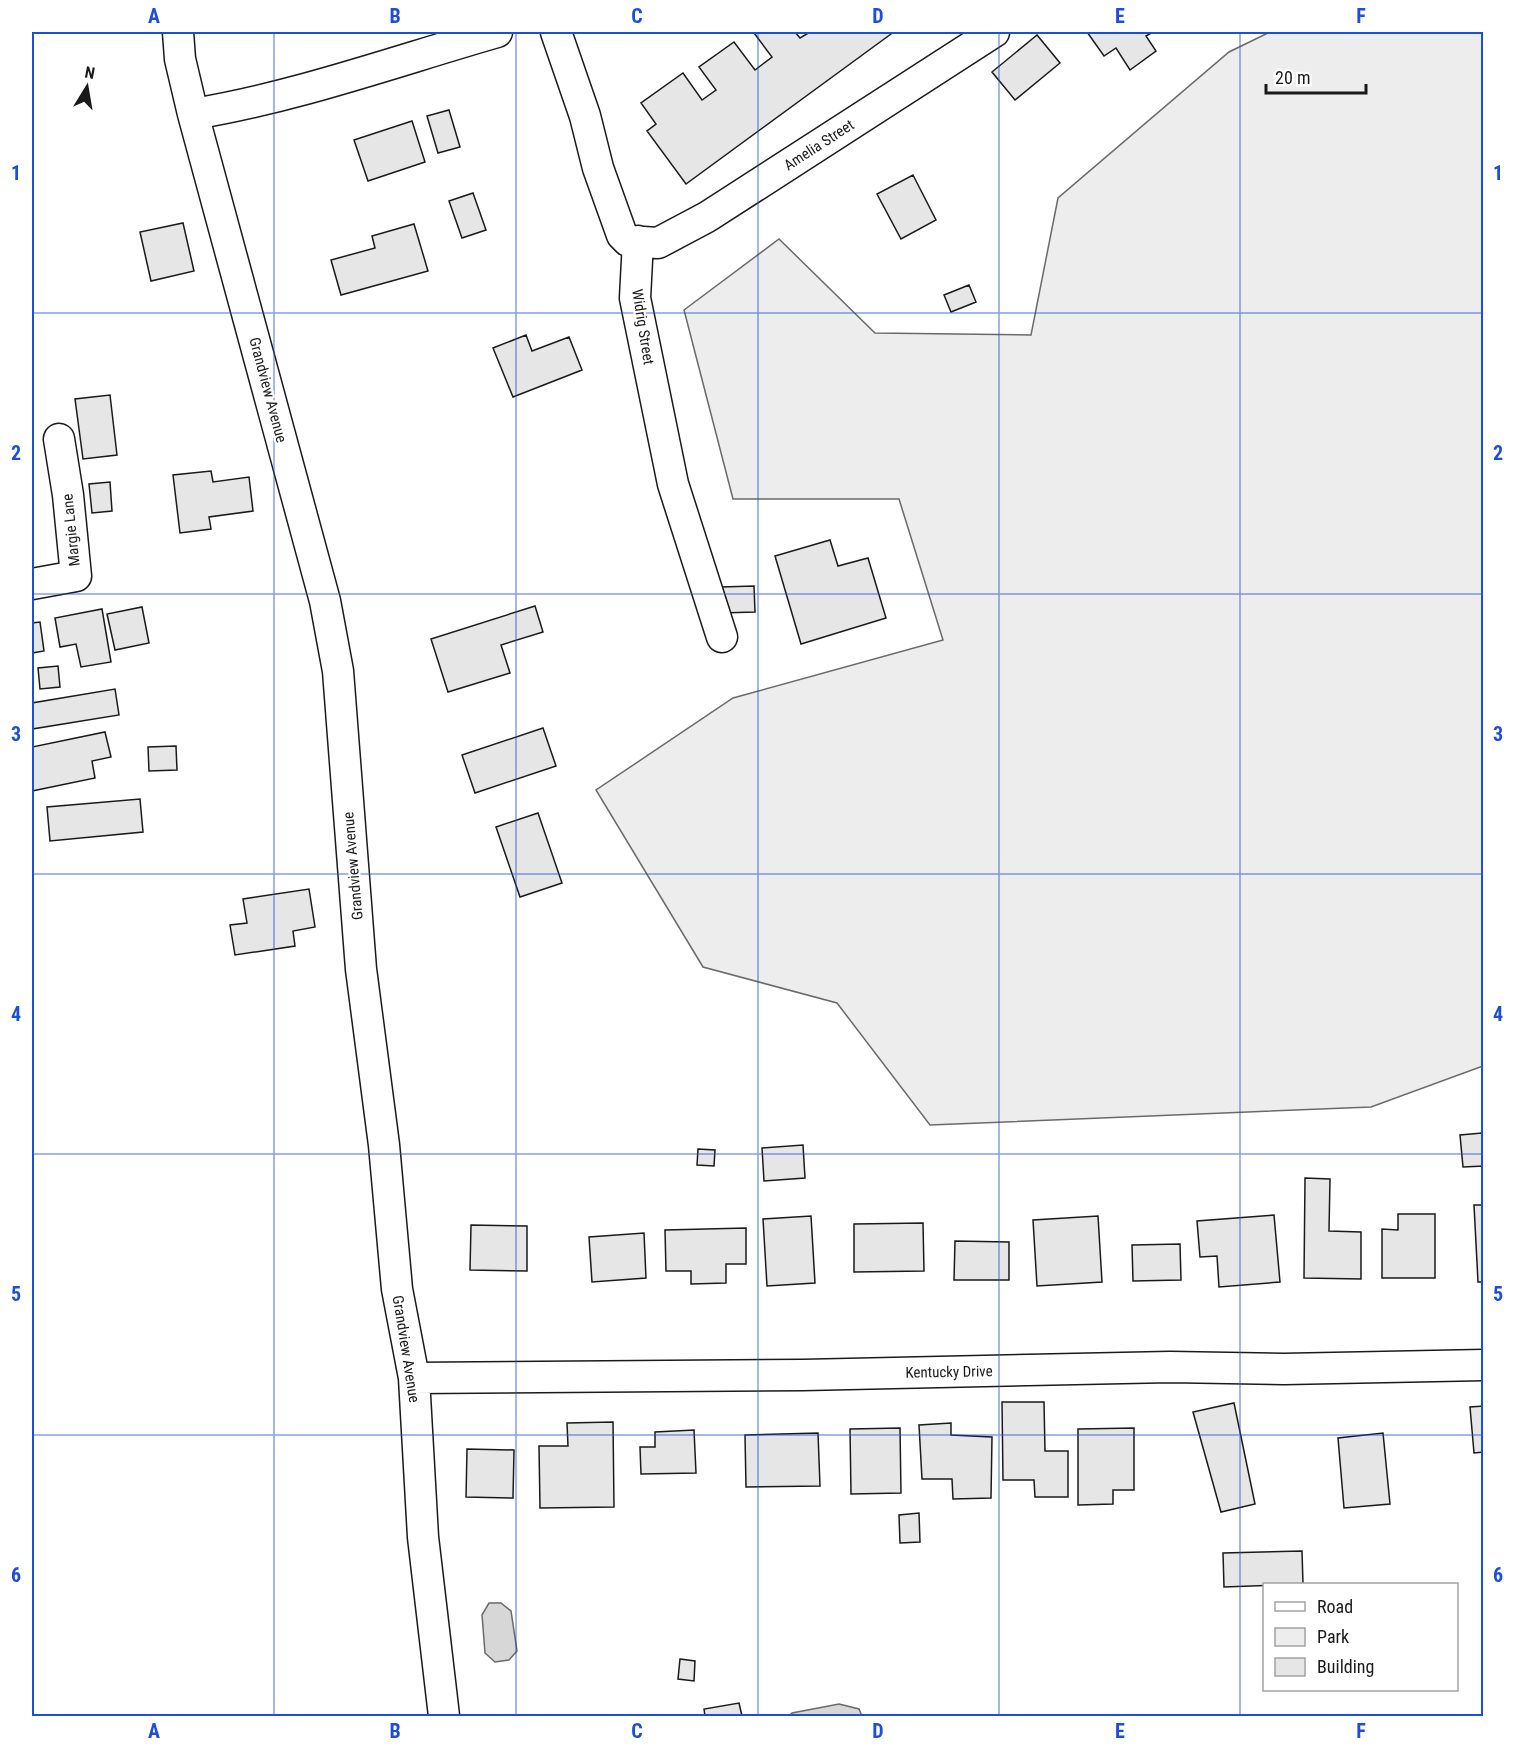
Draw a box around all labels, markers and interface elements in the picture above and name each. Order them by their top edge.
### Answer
text: A [148,4,160,28]
text: B [389,4,401,28]
text: C [631,4,643,28]
text: D [872,4,884,28]
text: E [1115,4,1125,28]
text: F [1356,4,1366,28]
north arrow [57,57,117,117]
scale bar [1266,57,1366,95]
text: N [83,63,96,83]
text: 20 m [1275,67,1310,88]
street label: Amelia Street [781,116,857,174]
text: 1 [11,161,21,185]
text: 1 [1493,161,1503,185]
street label: Widrig Street [628,288,658,366]
street label: Grandview Avenue [245,335,291,445]
text: 2 [11,441,21,465]
text: 2 [1493,441,1503,465]
street label: Margie Lane [58,493,84,567]
text: 3 [11,722,21,746]
text: 3 [1493,722,1503,746]
street label: Grandview Avenue [339,811,367,921]
text: 4 [11,1002,21,1026]
text: 4 [1493,1002,1503,1026]
text: 5 [11,1282,21,1306]
text: 5 [1493,1282,1503,1306]
street label: Grandview Avenue [389,1294,423,1404]
street label: Kentucky Drive [905,1362,993,1382]
text: 6 [11,1563,21,1587]
text: 6 [1493,1563,1503,1587]
legend [1263,1583,1458,1691]
text: Road [1317,1596,1353,1617]
text: Park [1317,1626,1349,1647]
text: Building [1317,1656,1374,1677]
text: A [148,1719,160,1743]
text: B [389,1719,401,1743]
text: C [631,1719,643,1743]
text: D [872,1719,884,1743]
text: E [1115,1719,1125,1743]
text: F [1356,1719,1366,1743]

